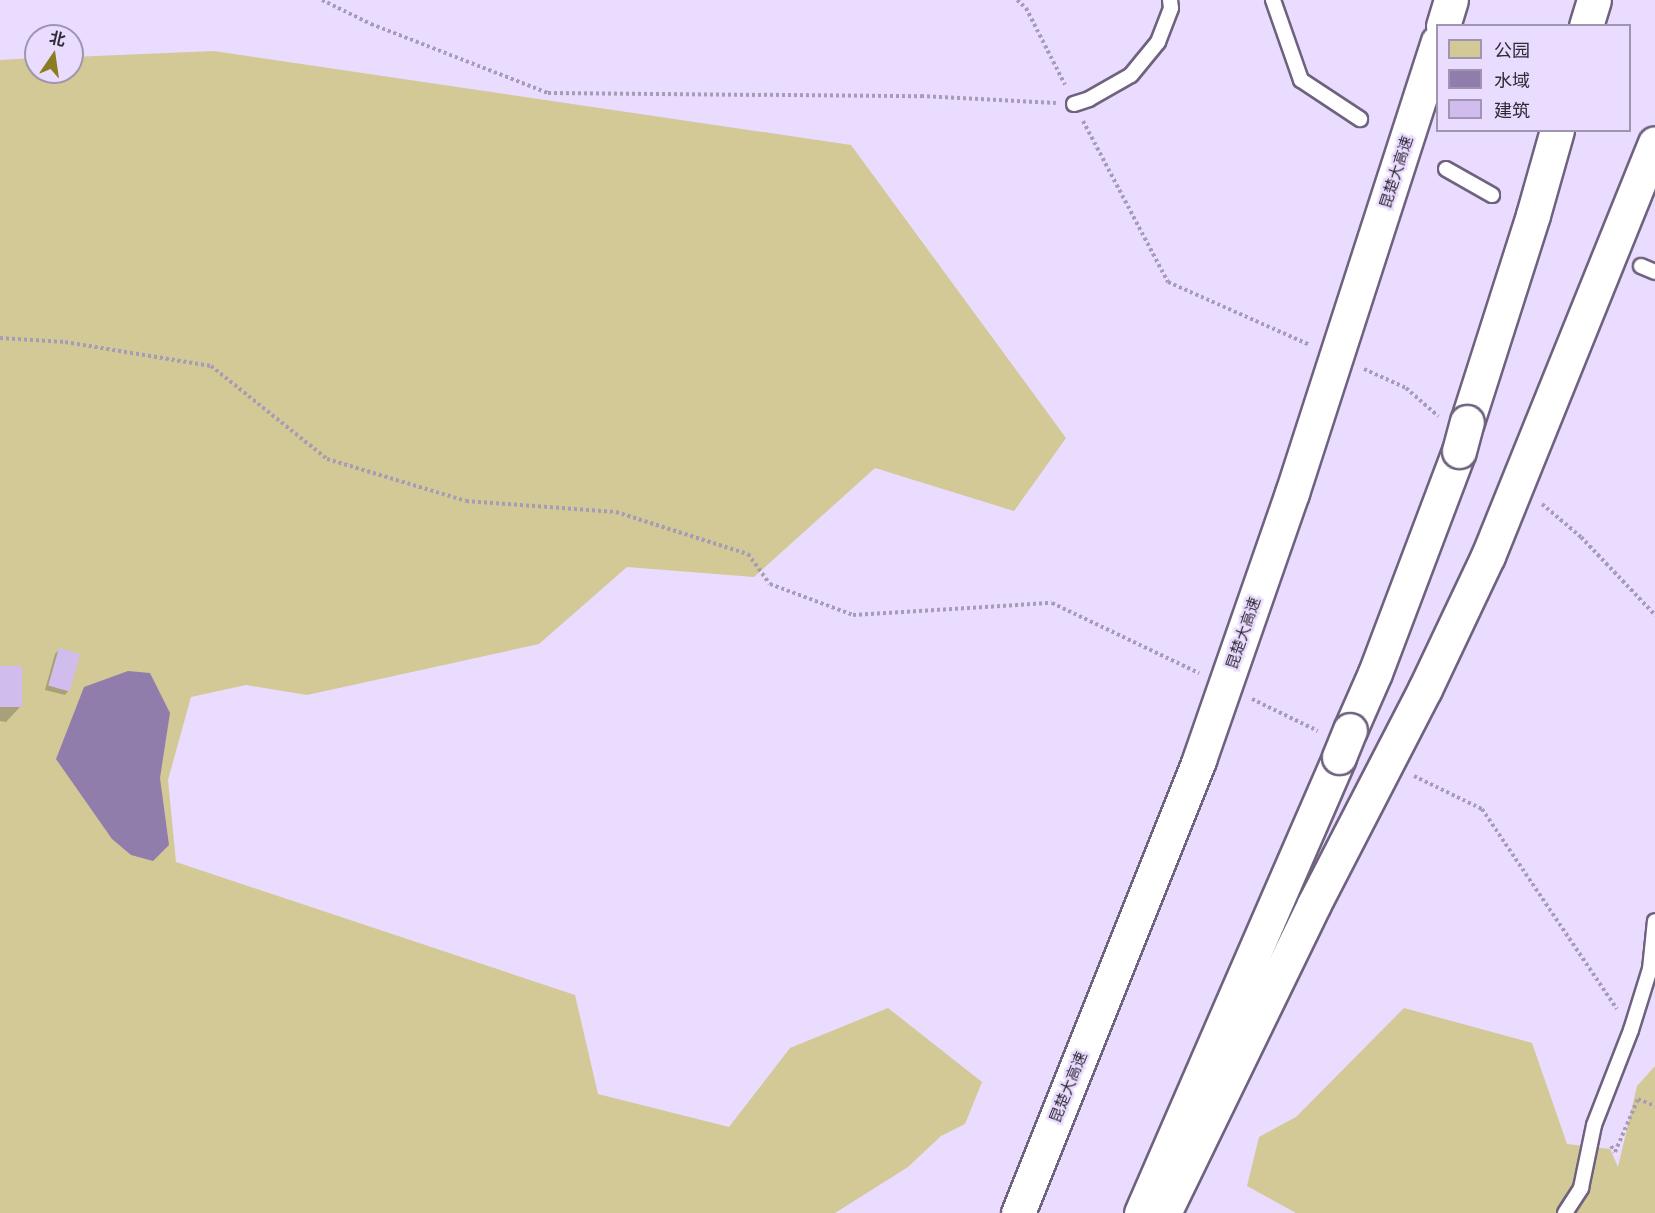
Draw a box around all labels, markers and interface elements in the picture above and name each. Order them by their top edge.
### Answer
north arrow [24,24,84,84]
legend [1436,24,1631,132]
text: 北 [47,26,68,51]
text: 公园 [1494,38,1530,62]
text: 水域 [1494,68,1530,92]
text: 建筑 [1494,98,1530,122]
street label: 昆楚大高速 [1376,134,1416,210]
street label: 昆楚大高速 [1222,595,1264,671]
street label: 昆楚大高速 [1046,1049,1090,1125]

